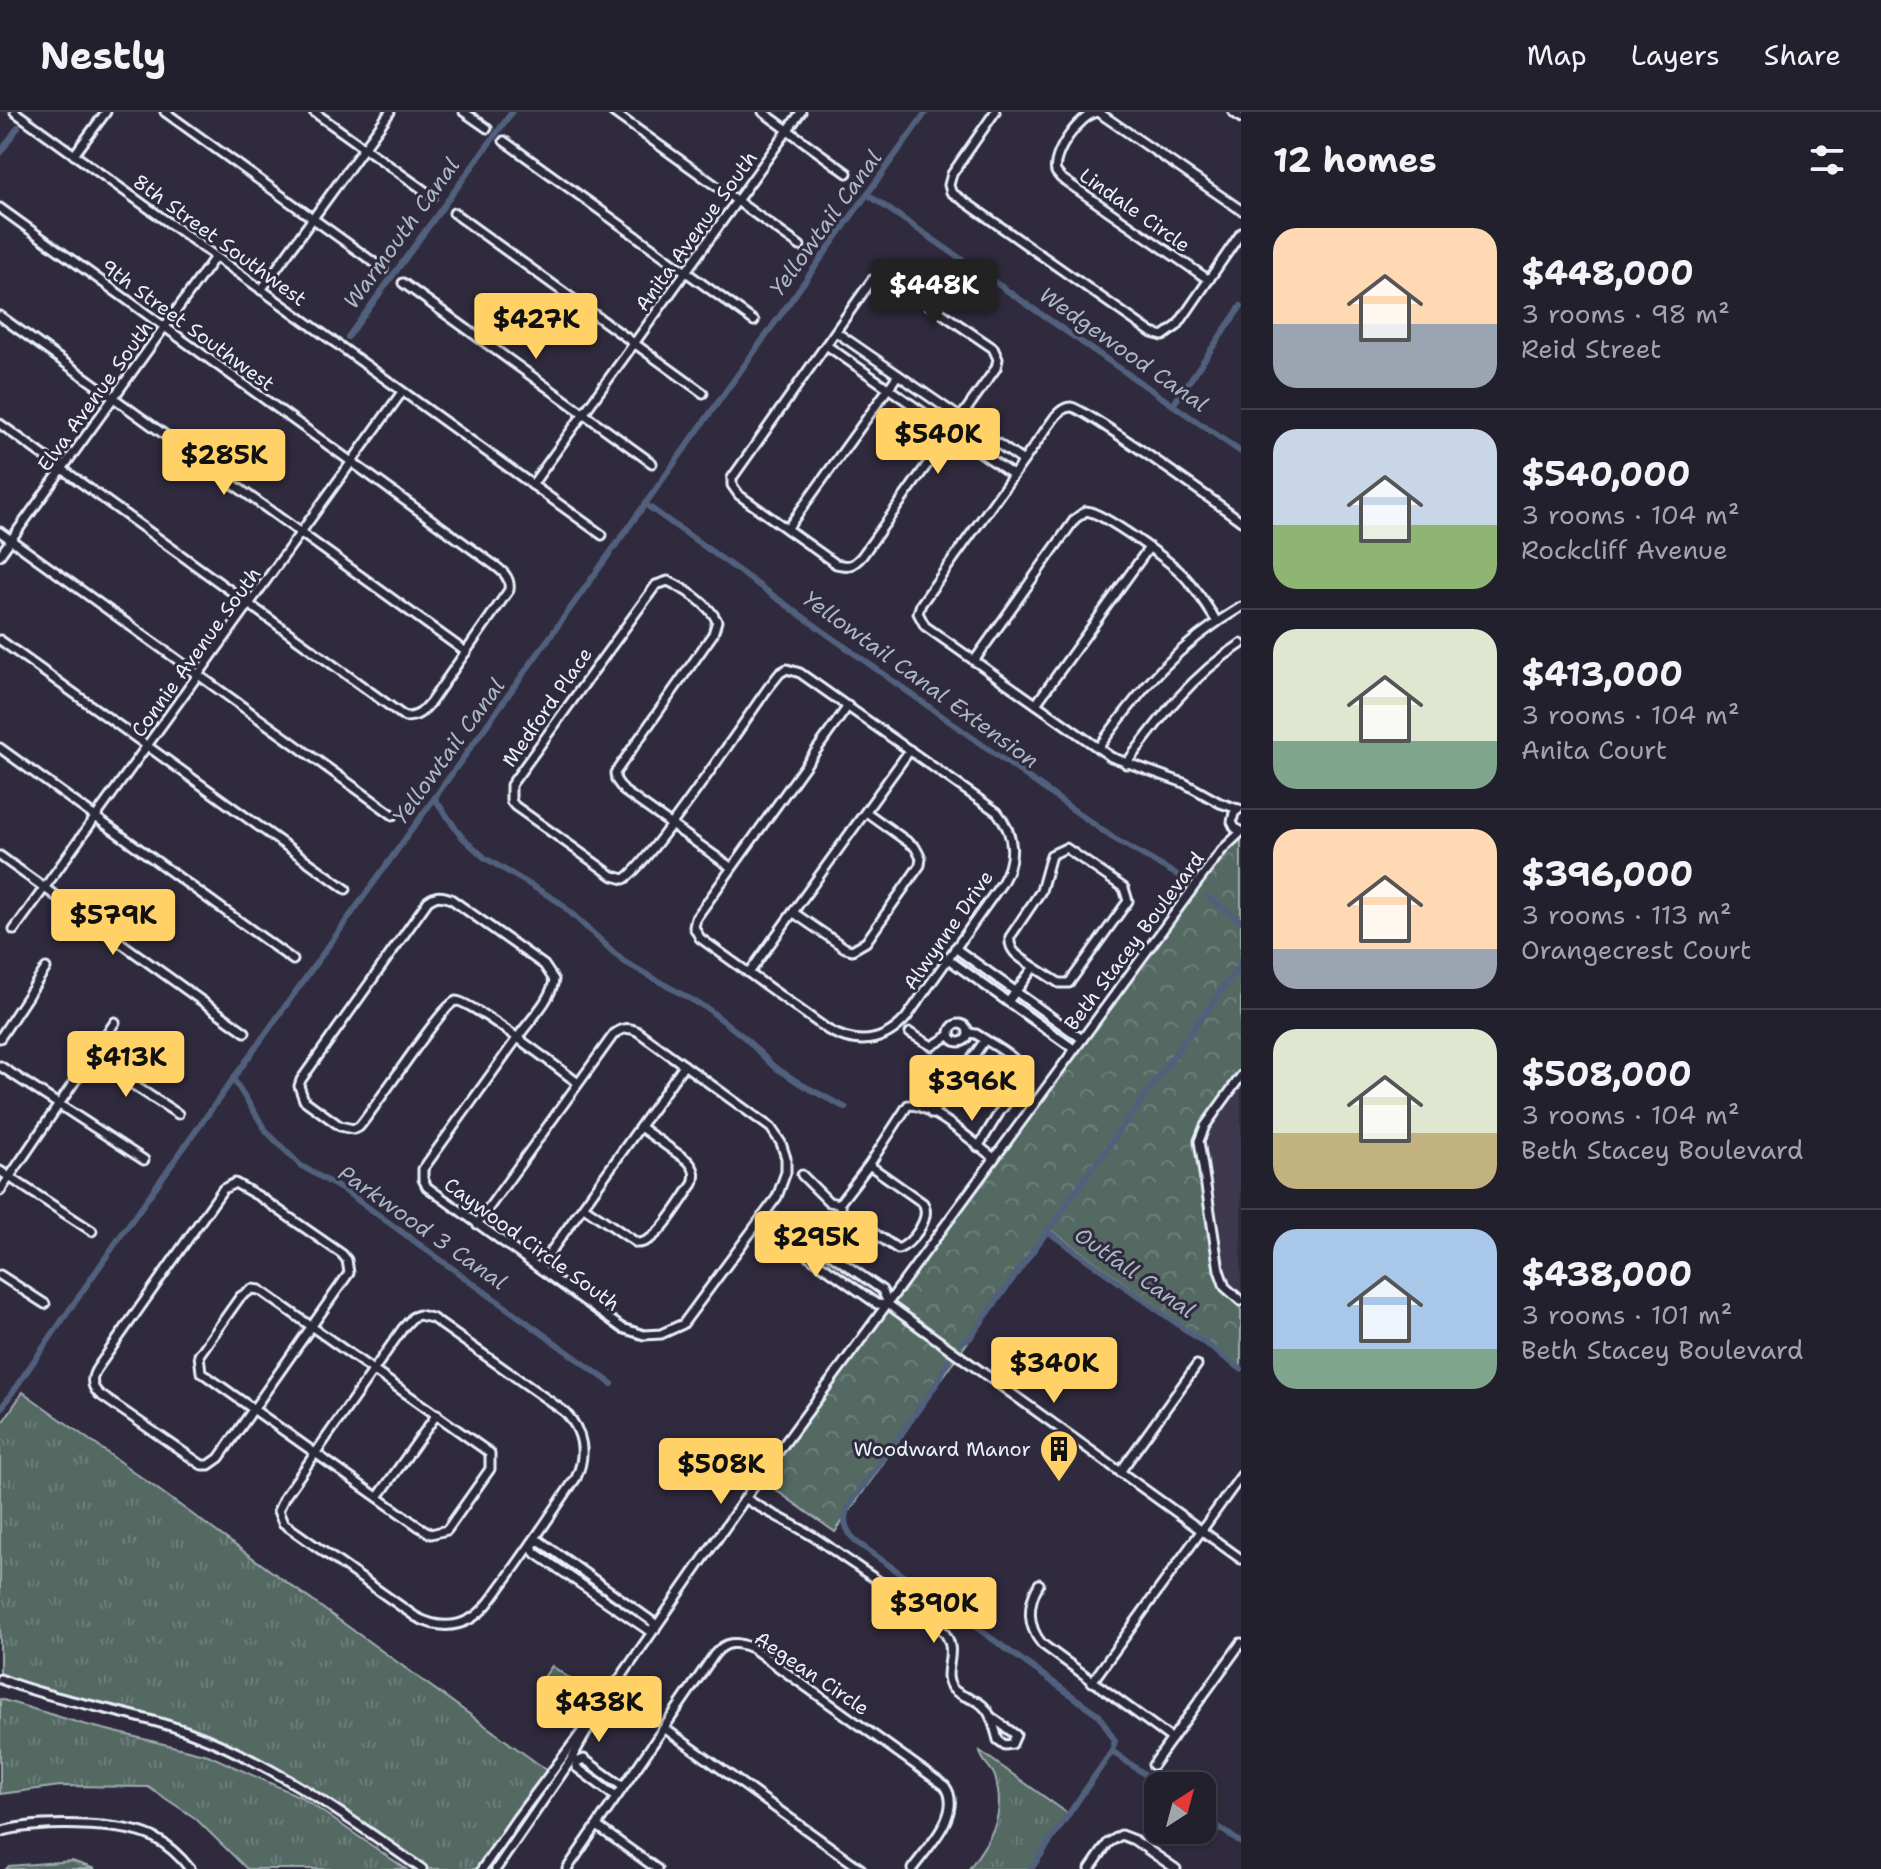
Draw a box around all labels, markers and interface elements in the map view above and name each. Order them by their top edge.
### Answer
text: Nestly [40,30,166,81]
text: Map [1527,36,1587,74]
text: Layers [1631,36,1720,74]
text: Share [1764,36,1841,74]
text: 12 homes [1273,137,1437,183]
icon: filters [1805,138,1849,182]
water label: Yellowtail Canal [763,144,888,302]
street label: Anita Avenue South [629,146,763,316]
water label: Warmouth Canal [337,152,466,315]
street label: Lindale Circle [1074,162,1196,258]
street label: 8th Street Southwest [128,168,312,312]
text: $448,000 [1521,250,1694,296]
street label: 9th Street Southwest [96,253,280,397]
pin: $448K [878,259,990,327]
icon: home [1337,260,1433,356]
text: $448K [889,267,979,302]
water label: Wedgewood Canal [1033,280,1214,419]
pin: $427K [480,293,592,361]
text: 3 rooms · 98 m² [1521,296,1730,331]
text: $427K [492,301,580,336]
street label: Elva Avenue South [32,316,158,476]
text: Reid Street [1521,331,1661,366]
pin: $540K [882,408,994,476]
text: $540K [894,416,982,451]
pin: $285K [168,429,280,497]
text: $285K [180,437,268,472]
text: $540,000 [1521,451,1691,497]
icon: home [1337,461,1433,557]
text: 3 rooms · 104 m² [1521,497,1740,532]
text: Rockcliff Avenue [1521,532,1728,567]
street label: Connie Avenue South [125,562,267,742]
water label: Yellowtail Canal Extension [797,584,1045,775]
street label: Medford Place [496,642,598,772]
text: $413,000 [1521,651,1683,697]
icon: home [1337,661,1433,757]
water label: Yellowtail Canal [386,672,511,830]
text: 3 rooms · 104 m² [1521,697,1740,732]
text: Anita Court [1521,732,1667,767]
street label: Beth Stacey Boulevard [1058,846,1210,1036]
text: $396,000 [1521,851,1693,897]
icon: home [1337,861,1433,957]
street label: Alwynne Drive [897,865,999,995]
pin: $579K [57,889,169,957]
text: $579K [69,897,157,932]
text: 3 rooms · 113 m² [1521,897,1732,932]
text: Orangecrest Court [1521,932,1751,967]
pin: $413K [70,1031,182,1099]
text: $413K [85,1039,167,1074]
text: $508,000 [1521,1051,1692,1097]
pin: $396K [916,1055,1028,1123]
icon: home [1337,1061,1433,1157]
text: $396K [927,1063,1017,1098]
text: 3 rooms · 104 m² [1521,1097,1740,1132]
text: Beth Stacey Boulevard [1521,1132,1804,1167]
water label: Parkwood 3 Canal [333,1158,513,1296]
street label: Caywood Circle South [439,1171,625,1317]
pin: $295K [760,1211,872,1279]
text: $295K [773,1219,859,1254]
water label: Outfall Canal [1069,1220,1201,1325]
text: $438,000 [1521,1251,1692,1297]
icon: home [1337,1261,1433,1357]
text: 3 rooms · 101 m² [1521,1297,1732,1332]
text: Beth Stacey Boulevard [1521,1332,1804,1367]
pin: $340K [998,1337,1110,1405]
text: $340K [1009,1345,1099,1380]
building icon: Woodward Manor [1038,1428,1080,1483]
place label: Woodward Manor [853,1436,1031,1462]
pin: $508K [665,1438,777,1506]
text: $508K [677,1446,765,1481]
pin: $390K [878,1577,990,1645]
text: $390K [889,1585,979,1620]
street label: Aegean Circle [750,1625,874,1721]
pin: $438K [543,1676,655,1744]
text: $438K [555,1684,643,1719]
north arrow [1144,1772,1216,1844]
map controls [1144,1772,1216,1844]

